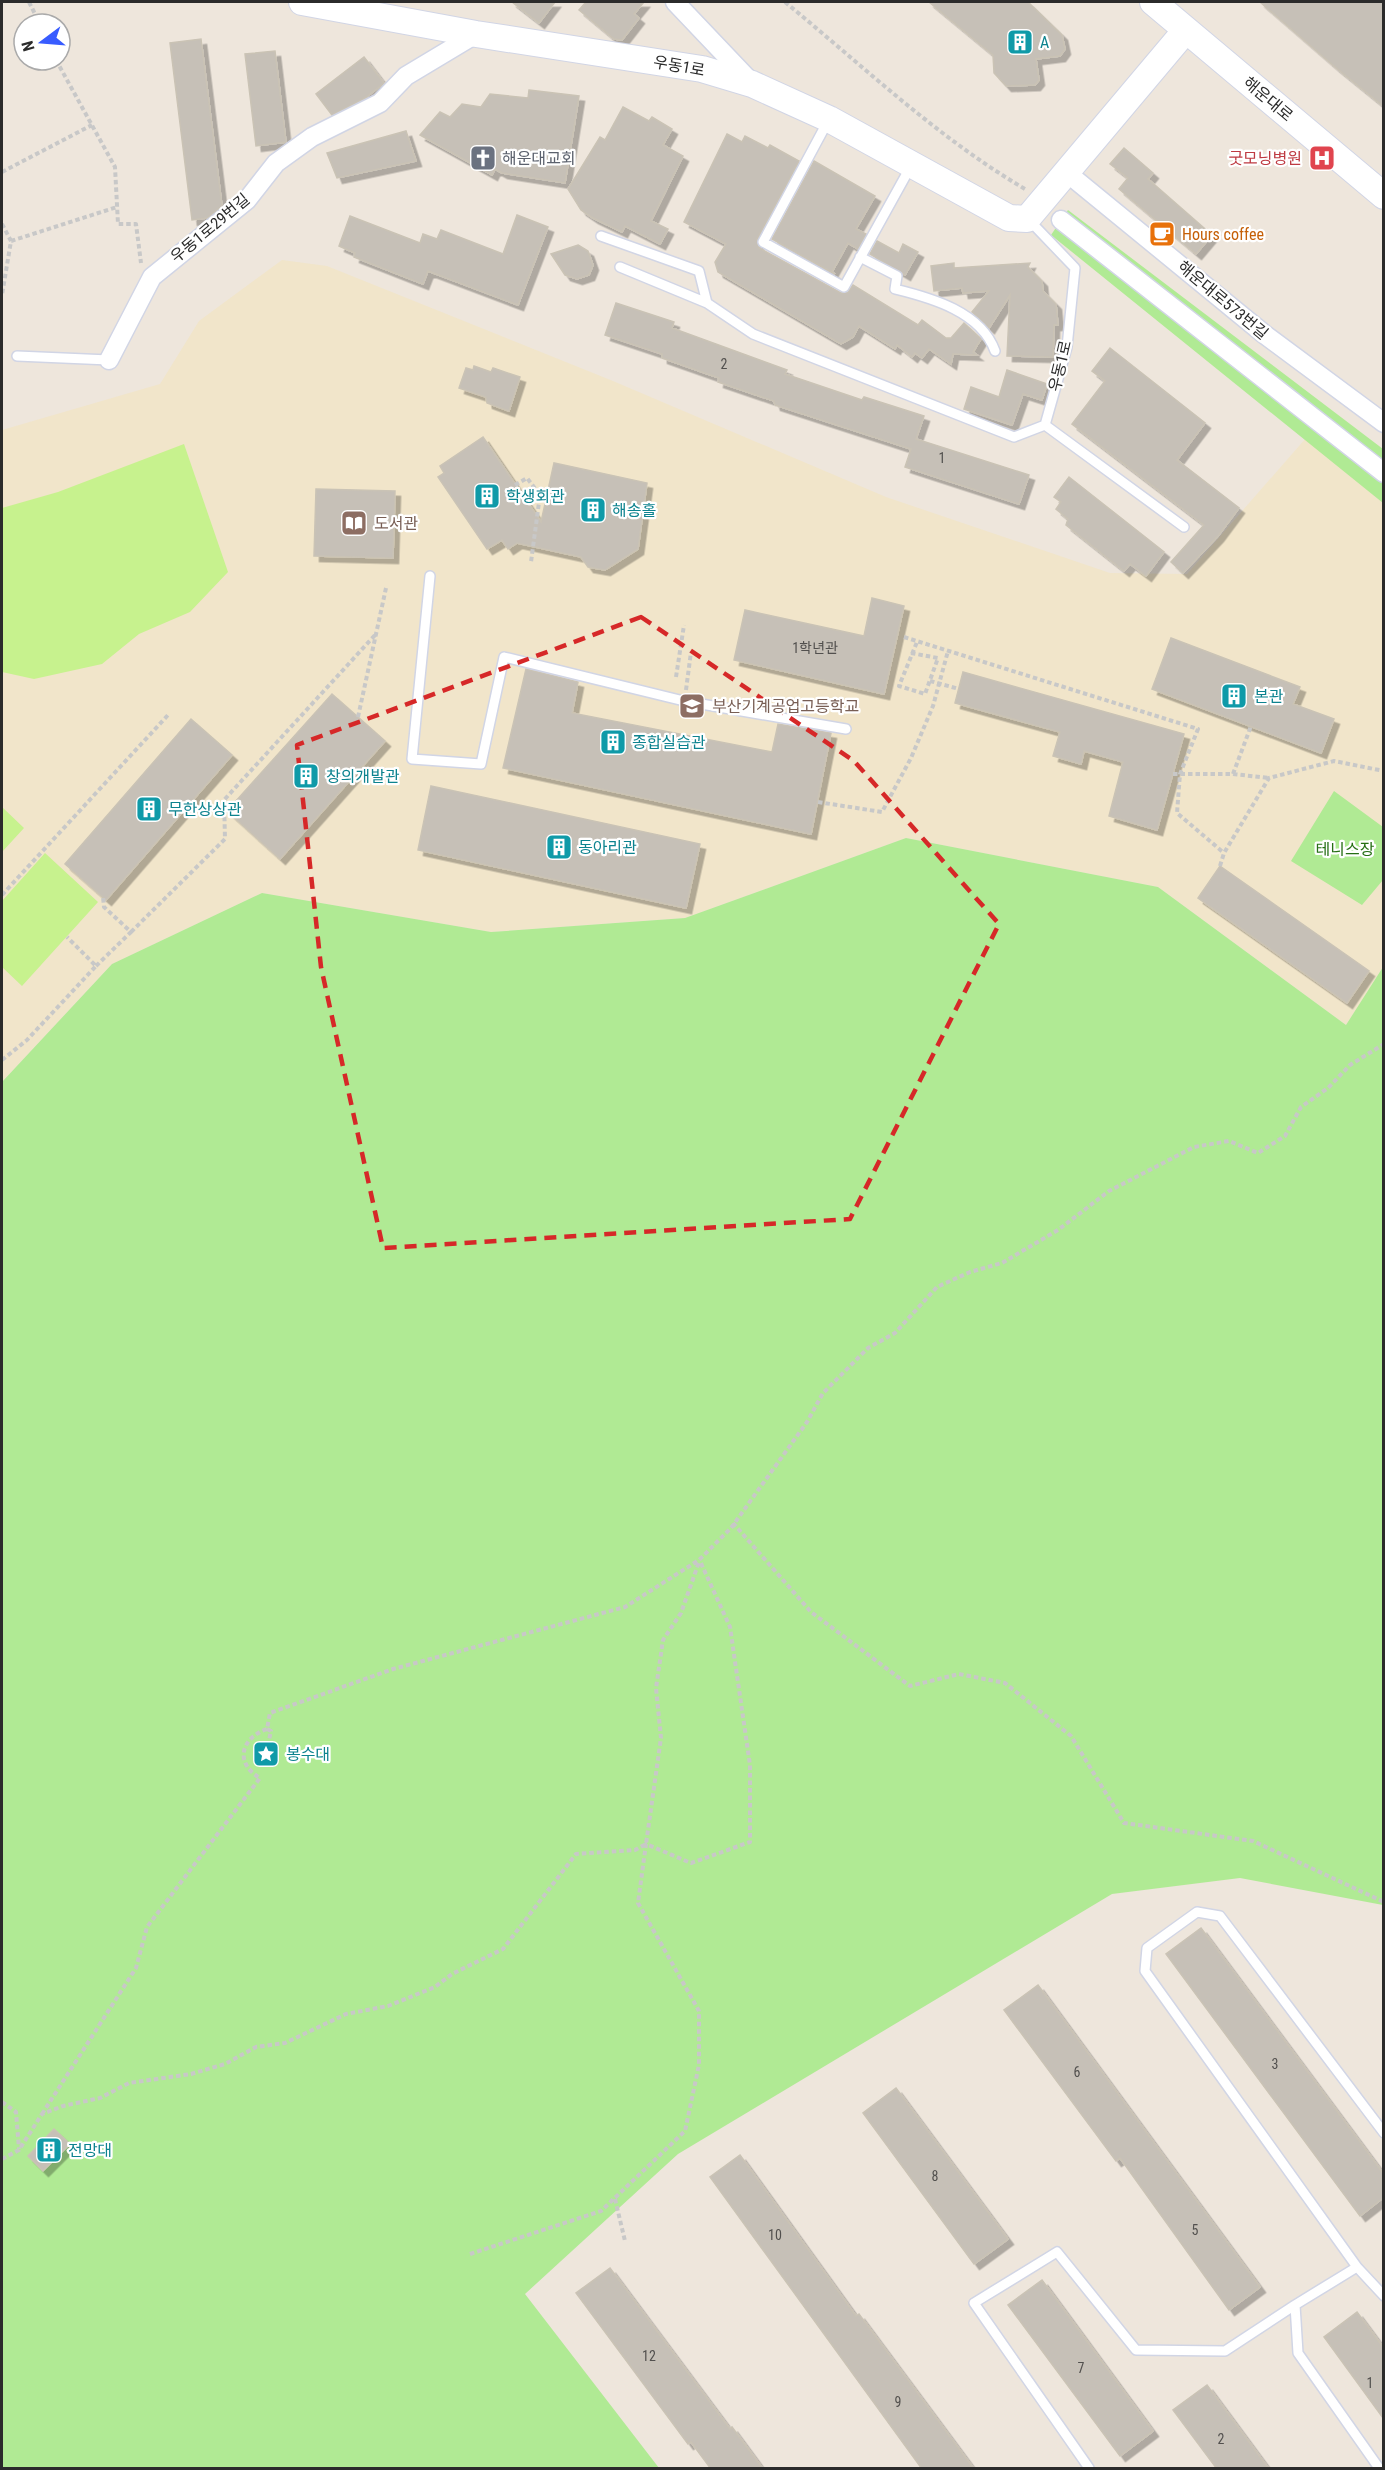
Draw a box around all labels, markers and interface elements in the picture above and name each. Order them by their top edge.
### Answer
north arrow [12,12,72,72]
building icon: A [1005,27,1035,57]
place label: A [1040,33,1049,52]
text: N [18,39,39,53]
street label: 우동1로 [652,52,707,80]
street label: 해운대로 [1239,73,1297,125]
church icon: 해운대교회 [468,143,498,173]
hospital icon: 굿모닝병원 [1307,143,1337,173]
place label: 해운대교회 [502,149,576,168]
place label: 굿모닝병원 [1228,149,1302,168]
street label: 우동1로29번길 [167,189,253,267]
cafe icon: Hours coffee [1147,219,1177,249]
place label: Hours coffee [1182,225,1264,244]
street label: 해운대로573번길 [1174,257,1272,343]
street label: 우동1로 [1045,338,1075,394]
house number: 2 [721,356,728,372]
house number: 1 [939,450,945,466]
building icon: 학생회관 [472,481,502,511]
place label: 학생회관 [506,487,565,506]
building icon: 해송홀 [578,495,608,525]
place label: 해송홀 [612,501,656,520]
library icon: 도서관 [339,508,369,538]
place label: 도서관 [374,514,418,533]
house number: 1학년관 [792,640,838,656]
building icon: 본관 [1219,681,1249,711]
place label: 본관 [1254,687,1284,706]
school or university icon: 부산기계공업고등학교 [677,691,707,721]
place label: 부산기계공업고등학교 [712,697,859,716]
building icon: 종합실습관 [598,727,628,757]
place label: 종합실습관 [632,733,706,752]
building icon: 창의개발관 [291,761,321,791]
place label: 창의개발관 [326,767,400,786]
building icon: 무한상상관 [134,794,164,824]
place label: 무한상상관 [168,800,242,819]
building icon: 동아리관 [544,832,574,862]
place label: 동아리관 [578,838,637,857]
park label: 테니스장 [1316,840,1375,859]
place icon: 봉수대 [251,1739,281,1769]
place label: 봉수대 [286,1745,330,1764]
house number: 3 [1272,2056,1278,2072]
house number: 6 [1074,2064,1081,2080]
building icon: 전망대 [34,2135,64,2165]
place label: 전망대 [68,2141,112,2160]
house number: 8 [932,2168,939,2184]
house number: 5 [1192,2222,1199,2238]
house number: 10 [768,2227,782,2243]
house number: 12 [642,2348,656,2364]
house number: 7 [1078,2360,1085,2376]
house number: 1 [1367,2375,1373,2391]
house number: 9 [895,2394,901,2410]
house number: 2 [1218,2431,1225,2447]

